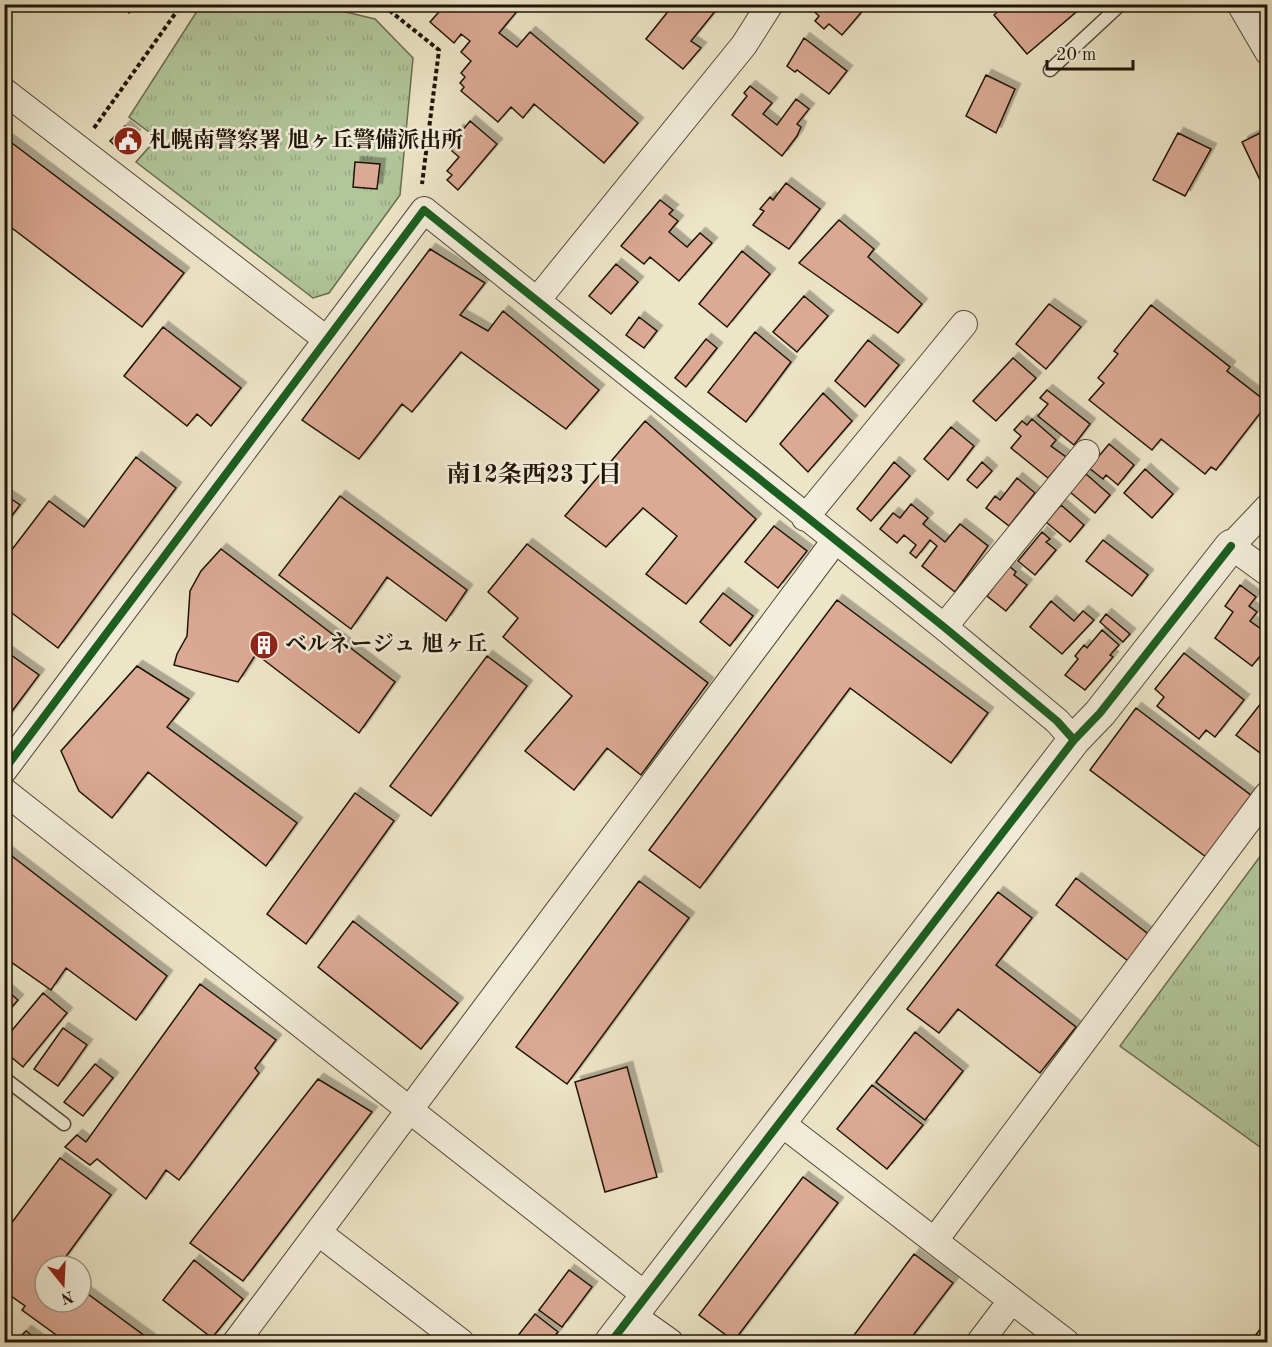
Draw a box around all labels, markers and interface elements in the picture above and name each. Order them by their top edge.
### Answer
scale bar [1047,33,1132,71]
text: 20 m [1056,46,1096,64]
public building icon: 札幌南警察署 旭ヶ丘警備派出所 [112,125,144,157]
place label: 札幌南警察署 旭ヶ丘警備派出所 [149,128,463,152]
district label: 南12条西23丁目 [446,461,622,488]
building icon: ベルネージュ 旭ヶ丘 [248,629,280,661]
place label: ベルネージュ 旭ヶ丘 [285,631,488,656]
north arrow [33,1254,93,1314]
text: N [58,1287,75,1306]

